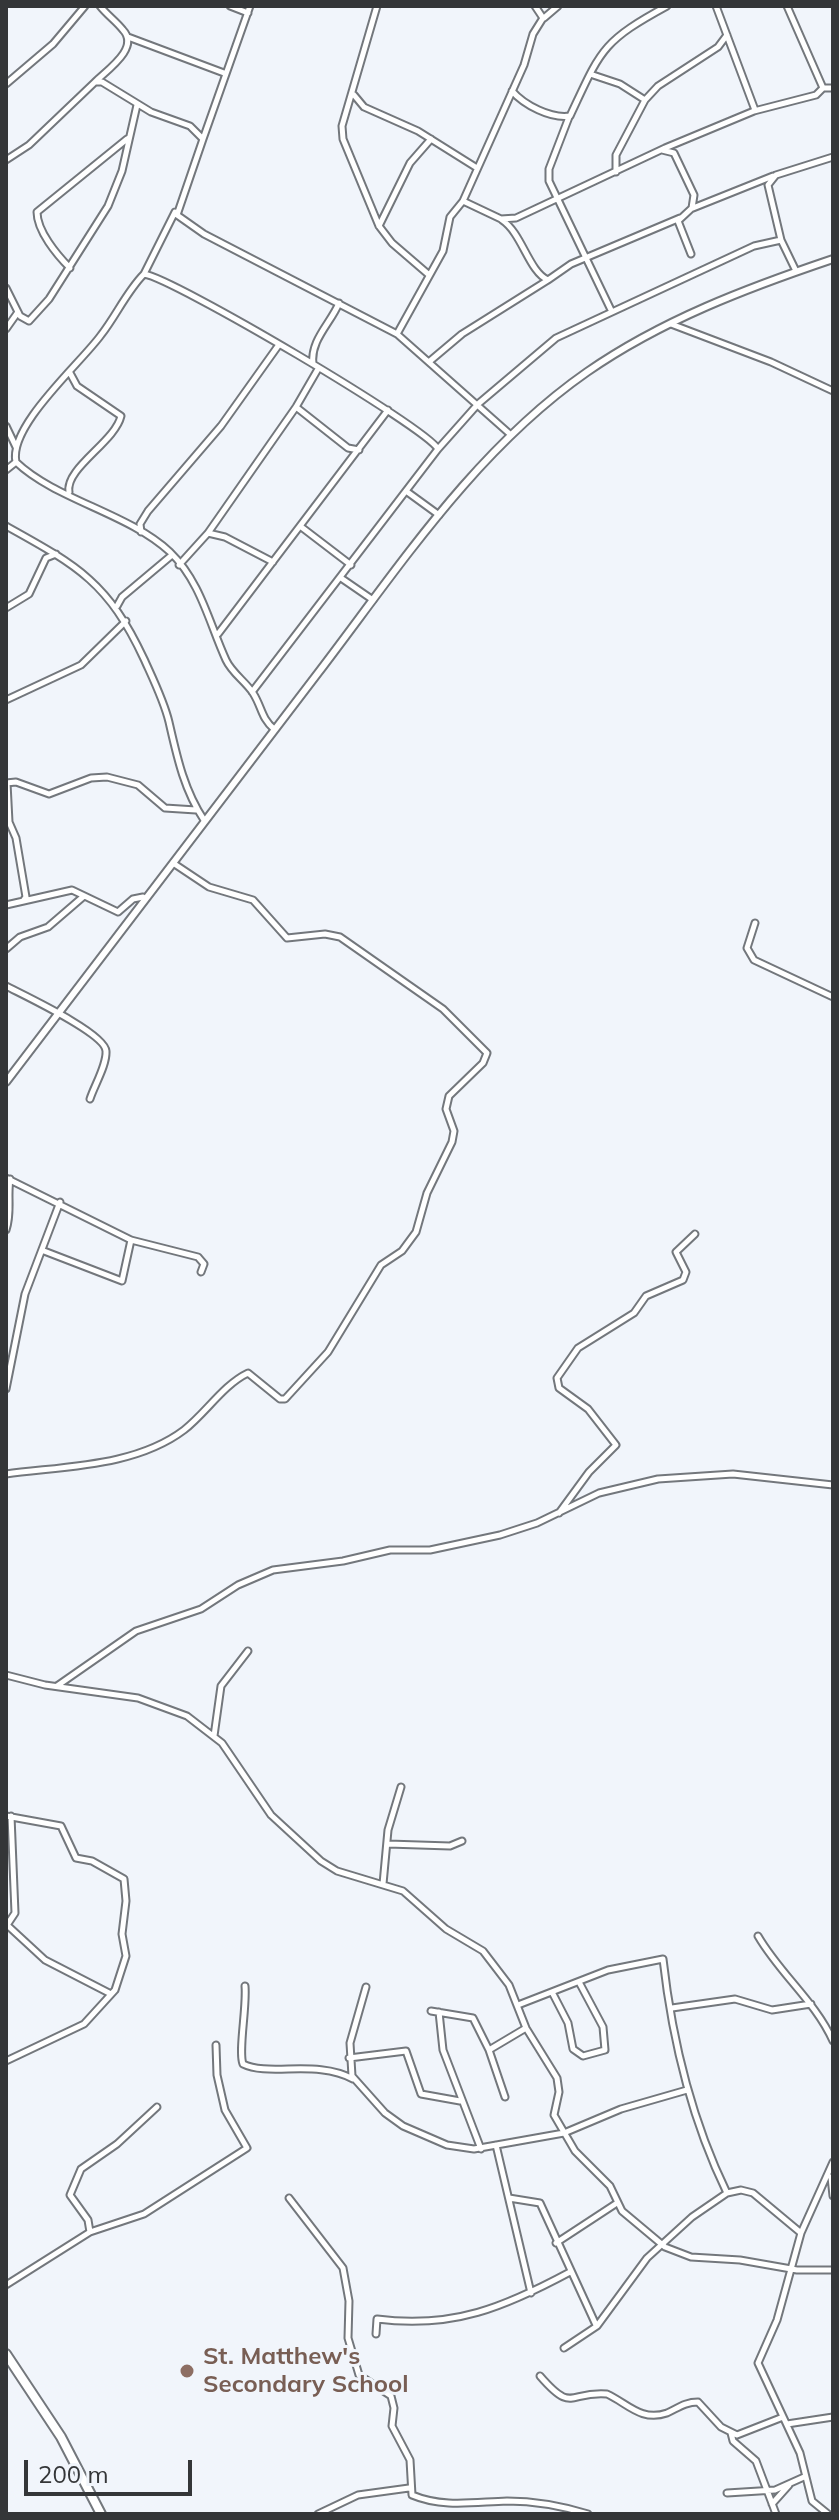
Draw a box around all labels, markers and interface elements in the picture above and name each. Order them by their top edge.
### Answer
place label: St. Matthew's Secondary School [203,2343,408,2399]
marker: St. Matthew's Secondary School [178,2362,196,2380]
scale bar [28,2444,196,2494]
text: 200 m [38,2459,109,2489]

